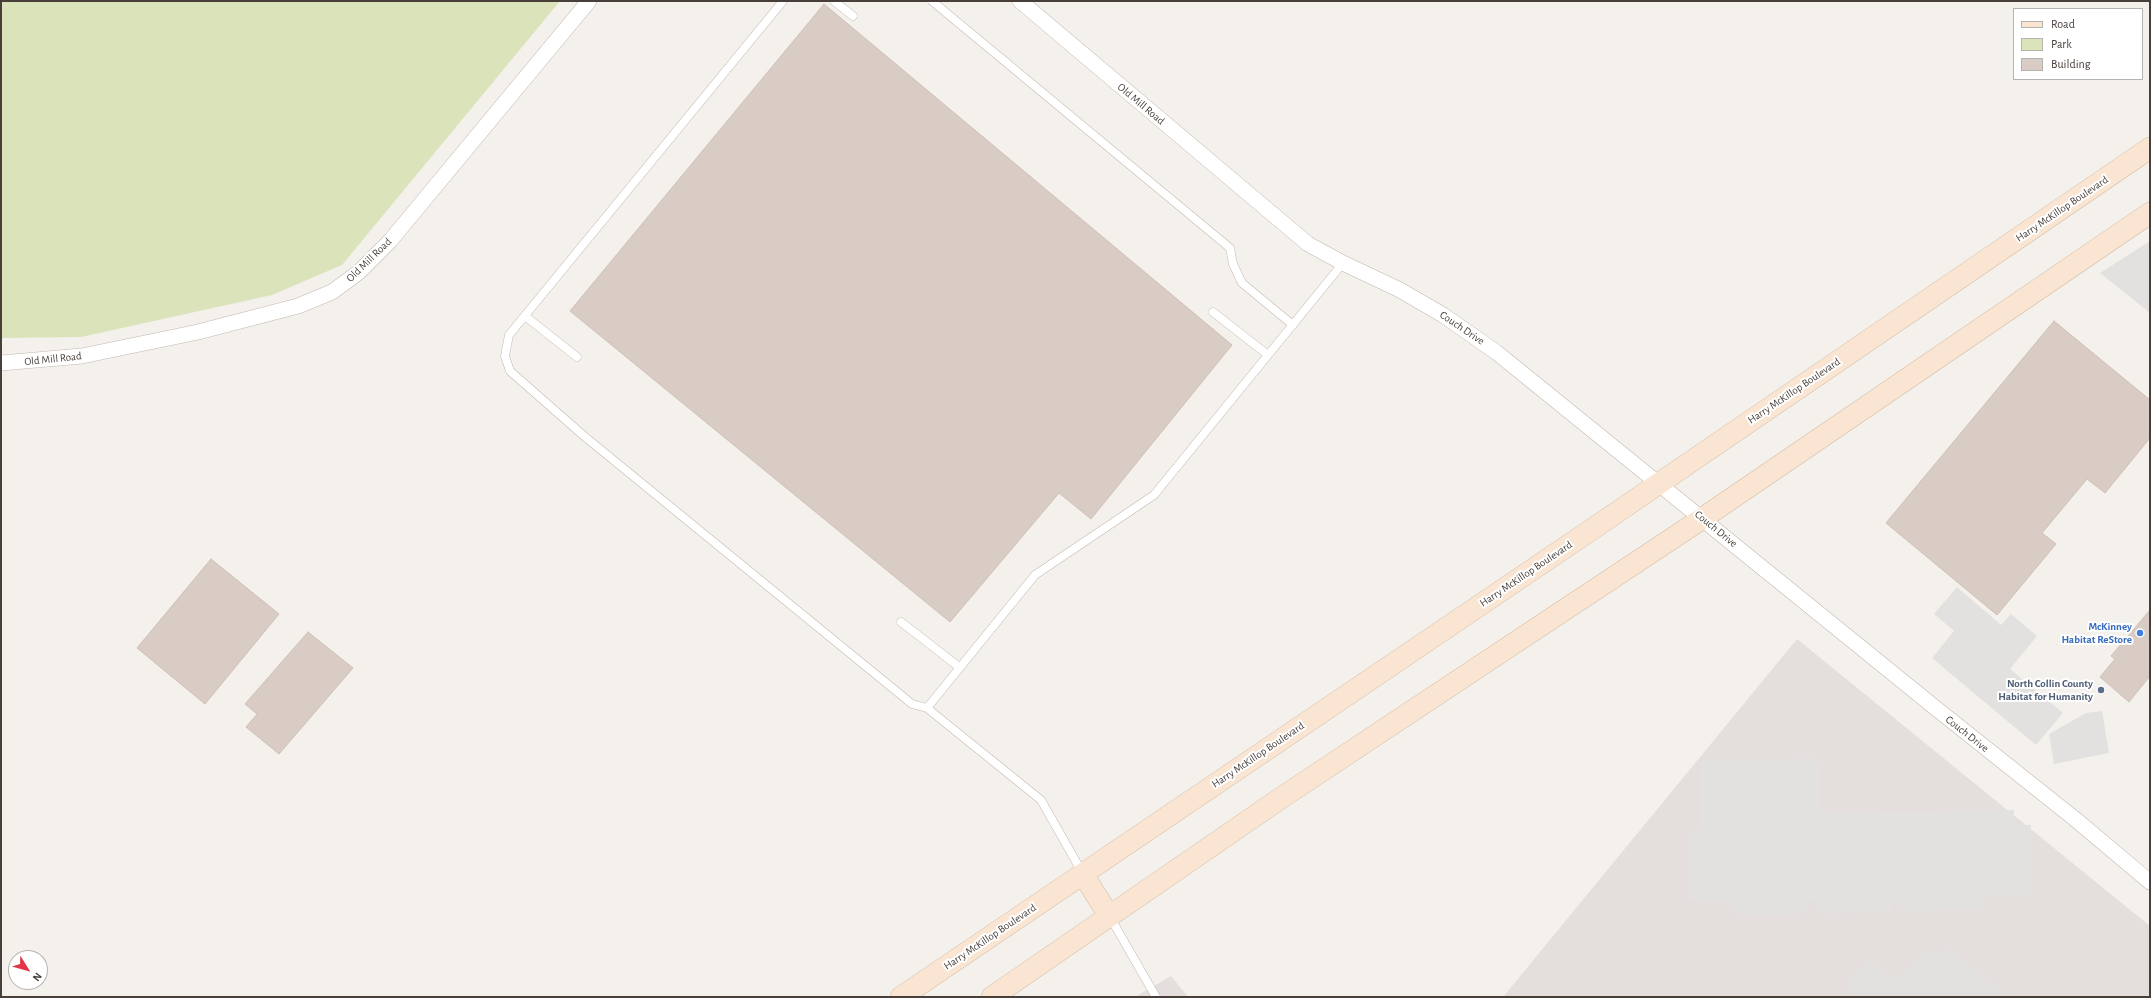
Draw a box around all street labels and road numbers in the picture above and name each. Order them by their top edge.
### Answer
street label: Old Mill Road [1115,80,1167,128]
street label: Harry McKillop Boulevard [2013,173,2111,245]
street label: Old Mill Road [344,235,394,285]
street label: Couch Drive [1437,308,1487,348]
street label: Old Mill Road [24,349,82,369]
street label: Harry McKillop Boulevard [1745,355,1843,427]
street label: Couch Drive [1692,508,1740,550]
street label: Harry McKillop Boulevard [1477,538,1575,610]
street label: Couch Drive [1943,713,1991,755]
street label: Harry McKillop Boulevard [1209,719,1307,791]
street label: Harry McKillop Boulevard [941,901,1039,973]

